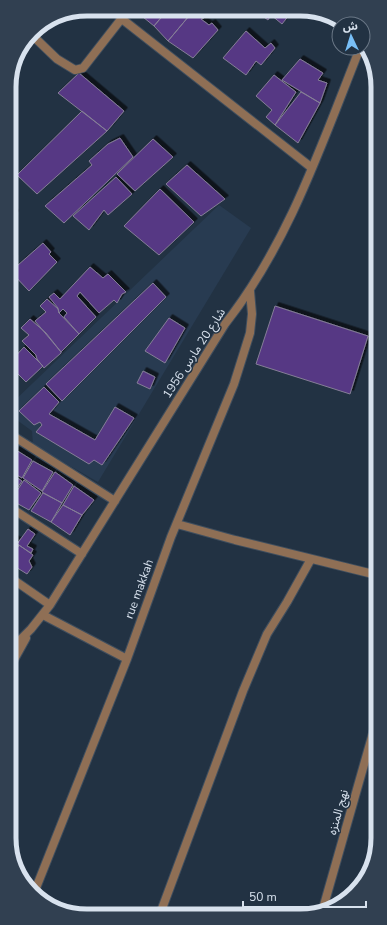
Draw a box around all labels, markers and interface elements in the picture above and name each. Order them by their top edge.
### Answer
north arrow [331,16,371,56]
text: ش [342,19,358,35]
street label: شارع 20 مارس 1956 [159,305,230,402]
street label: rue makkah [121,557,157,621]
street label: نهج المنزه [324,788,353,837]
scale bar [243,883,366,909]
text: 50 m [249,889,277,905]

